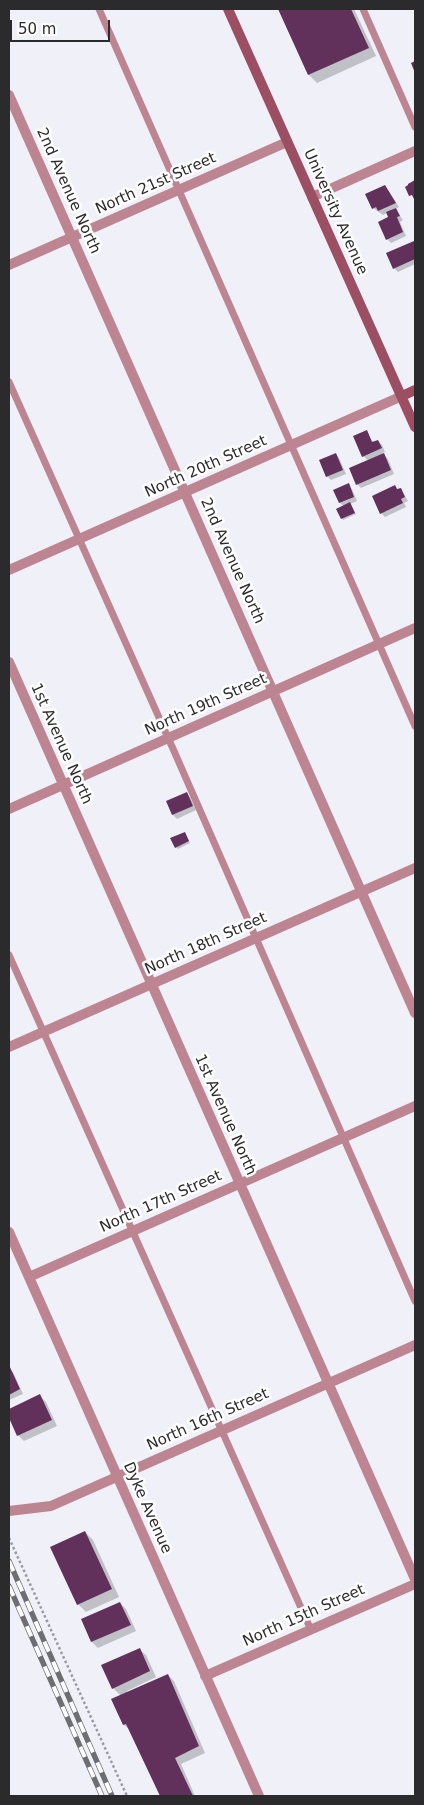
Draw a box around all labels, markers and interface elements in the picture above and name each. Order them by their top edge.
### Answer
scale bar [12,10,112,42]
text: 50 m [18,20,56,38]
street label: 2nd Avenue North [32,125,104,257]
street label: University Avenue [299,146,371,278]
street label: North 21st Street [93,149,219,219]
street label: North 20th Street [142,432,270,502]
street label: 2nd Avenue North [196,495,268,627]
street label: North 19th Street [142,670,270,740]
street label: 1st Avenue North [26,681,96,807]
street label: North 18th Street [142,909,270,979]
street label: 1st Avenue North [190,1052,260,1178]
street label: North 17th Street [97,1167,225,1237]
street label: North 16th Street [144,1385,272,1455]
street label: Dyke Avenue [119,1459,175,1557]
street label: North 15th Street [240,1581,368,1651]

